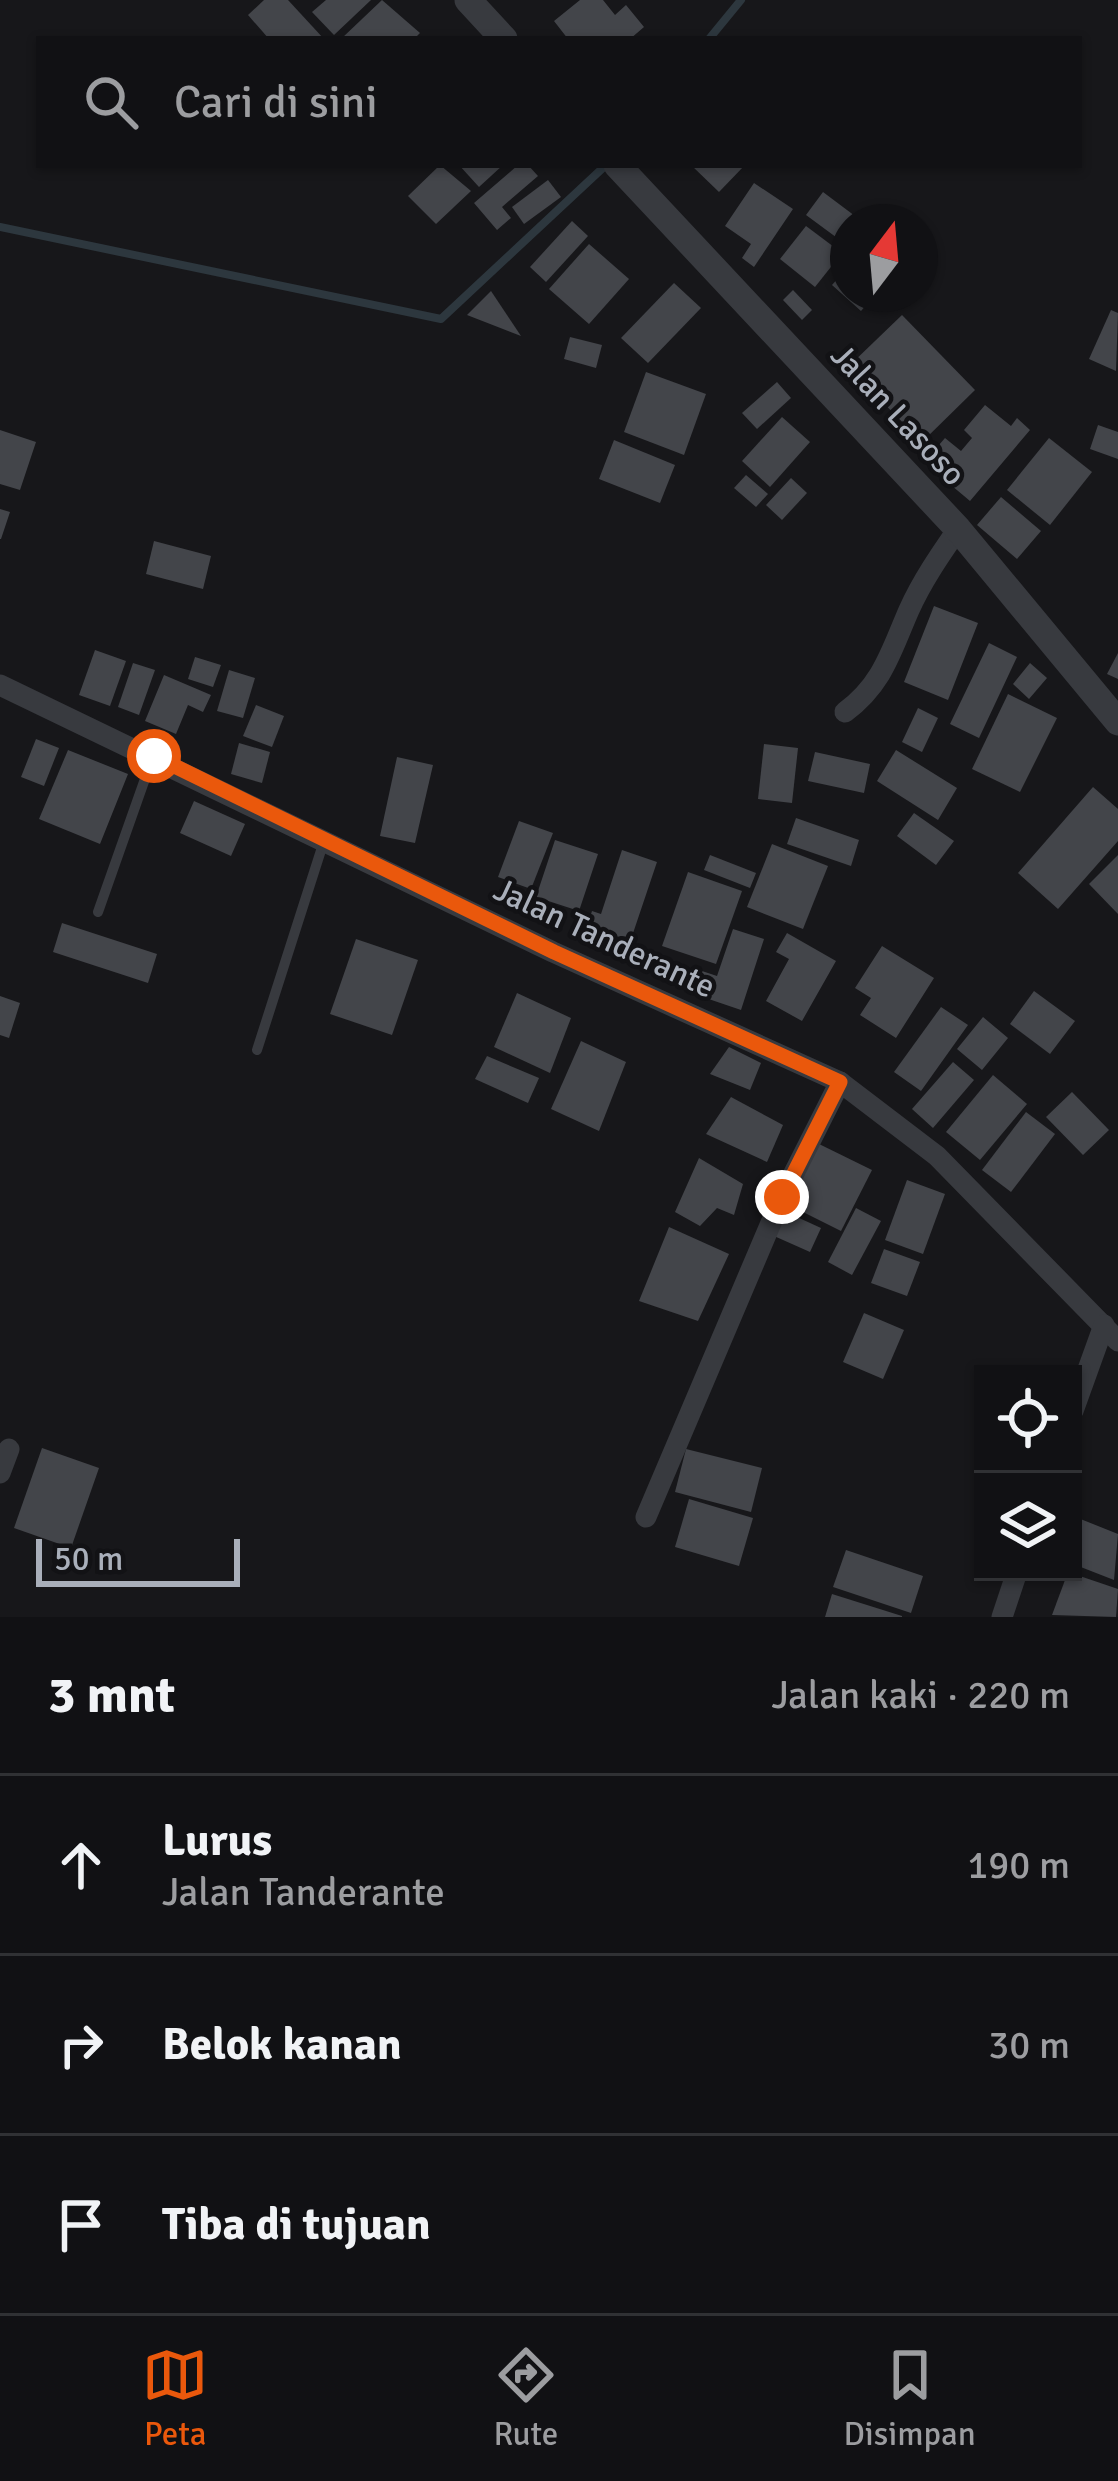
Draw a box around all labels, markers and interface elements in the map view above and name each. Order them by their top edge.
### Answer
search box [36,36,1082,168]
icon: search [78,69,144,135]
text: Cari di sini [174,75,378,130]
north arrow [830,204,938,312]
street label: Jalan Lasoso [822,336,974,495]
route start [127,729,181,783]
street label: Jalan Tanderante [487,869,721,1008]
route end [755,1170,809,1224]
map controls [974,1365,1082,1581]
button: locate [974,1365,1082,1473]
button: layers [974,1473,1082,1581]
scale bar [36,1533,240,1586]
text: 50 m [54,1539,123,1580]
text: 3 mnt [48,1664,175,1727]
text: Jalan kaki · 220 m [772,1671,1070,1719]
text: Lurus [162,1813,272,1868]
icon: ahead [48,1832,114,1898]
text: 190 m [967,1841,1070,1889]
text: Jalan Tanderante [162,1868,445,1916]
icon: right [48,2012,114,2078]
text: Belok kanan [162,2017,402,2072]
text: 30 m [988,2021,1070,2069]
icon: arrive [48,2192,114,2258]
text: Tiba di tujuan [162,2197,431,2252]
tab: Peta [142,2342,208,2455]
tab: Rute [493,2342,559,2455]
tab: Disimpan [843,2342,976,2455]

